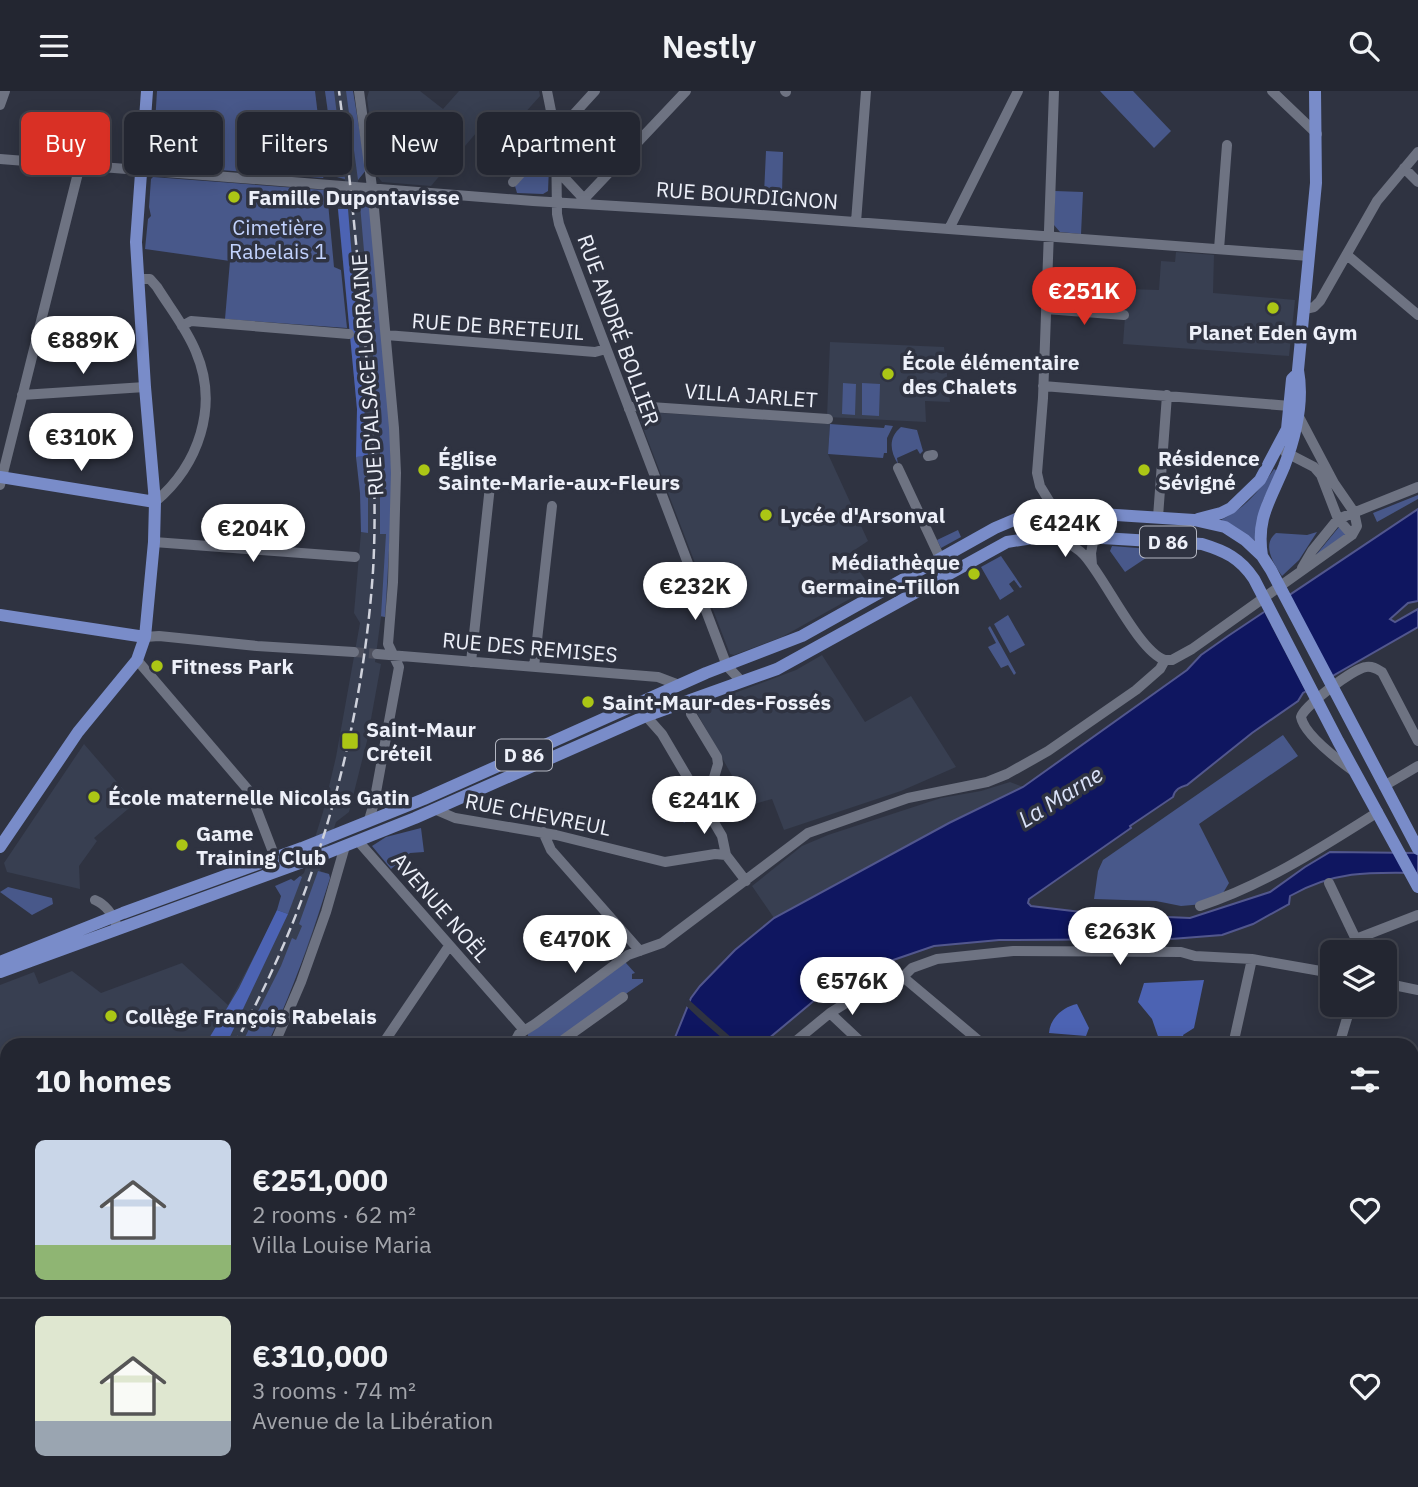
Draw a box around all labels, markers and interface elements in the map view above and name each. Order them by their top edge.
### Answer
text: Nestly [662,25,756,67]
icon: menu [35,27,73,65]
icon: search [1345,27,1383,65]
chip: Buy [21,112,110,175]
chip: Rent [124,112,223,175]
chip: Filters [237,112,352,175]
chip: New [366,112,463,175]
chip: Apartment [477,112,640,175]
street label: RUE BOURDIGNON [655,175,839,215]
place label: Famille Dupontavisse [248,183,460,211]
marker: Famille Dupontavisse [226,189,242,205]
park label: Cimetière Rabelais 1 [229,213,327,265]
street label: RUE ANDRÉ BOLLIER [571,231,667,429]
street label: RUE D'ALSACE LORRAINE [345,253,389,497]
pin: €251K [1035,267,1133,327]
text: €251K [1048,275,1120,305]
marker: Planet Eden Gym [1265,300,1281,316]
street label: RUE DE BRETEUIL [411,306,585,346]
pin: €889K [34,317,132,376]
place label: Planet Eden Gym [1188,318,1358,346]
text: €889K [47,324,119,354]
place label: École élémentaire des Chalets [902,348,1080,400]
marker: École élémentaire des Chalets [880,366,896,382]
street label: VILLA JARLET [684,376,818,414]
pin: €310K [32,413,130,473]
text: €310K [45,421,117,451]
place label: Église Sainte-Marie-aux-Fleurs [438,444,680,496]
place label: Résidence Sévigné [1158,444,1260,496]
marker: Église Sainte-Marie-aux-Fleurs [416,462,432,478]
marker: Résidence Sévigné [1136,462,1152,478]
pin: €424K [1016,499,1114,559]
place label: Lycée d'Arsonval [780,501,945,529]
pin: €204K [204,505,302,564]
marker: Lycée d'Arsonval [758,507,774,523]
text: €424K [1029,507,1101,537]
text: €204K [217,512,289,542]
road number: D 86 [1140,527,1196,557]
place label: Médiathèque Germaine-Tillon [801,548,960,600]
pin: €232K [646,563,744,622]
marker: Médiathèque Germaine-Tillon [966,566,982,582]
text: €232K [659,570,731,600]
street label: RUE DES REMISES [441,625,619,669]
place label: Fitness Park [171,652,295,680]
marker: Fitness Park [149,658,165,674]
place label: Saint-Maur-des-Fossés [602,688,831,716]
marker: Saint-Maur-des-Fossés [580,694,596,710]
place label: Saint-Maur Créteil [366,715,477,767]
marker: Saint-Maur Créteil [340,731,360,751]
road number: D 86 [496,740,552,771]
water label: La Marne [1012,758,1108,834]
pin: €241K [655,777,753,836]
place label: École maternelle Nicolas Gatin [108,783,410,811]
text: €241K [668,784,740,814]
street label: RUE CHEVREUL [463,786,613,842]
marker: École maternelle Nicolas Gatin [86,789,102,805]
place label: Game Training Club [196,819,326,871]
marker: Game Training Club [174,837,190,853]
street label: AVENUE NOËL [386,846,496,968]
pin: €263K [1071,907,1169,967]
pin: €470K [526,915,624,975]
text: €263K [1084,915,1156,945]
text: €470K [539,923,611,953]
map controls [1320,940,1397,1017]
button: layers [1320,940,1397,1017]
pin: €576K [803,957,901,1017]
text: €576K [816,965,888,995]
place label: Collège François Rabelais [125,1002,377,1030]
marker: Collège François Rabelais [103,1008,119,1024]
text: 10 homes [35,1061,172,1100]
icon: filters [1346,1061,1384,1099]
text: €251,000 [252,1160,388,1199]
icon: home [91,1168,175,1252]
icon: heart [1346,1191,1384,1229]
text: 2 rooms · 62 m² [252,1199,416,1229]
text: Villa Louise Maria [252,1229,432,1259]
text: €310,000 [252,1336,388,1375]
icon: home [91,1344,175,1428]
icon: heart [1346,1367,1384,1405]
text: 3 rooms · 74 m² [252,1375,416,1405]
text: Avenue de la Libération [252,1405,493,1435]

